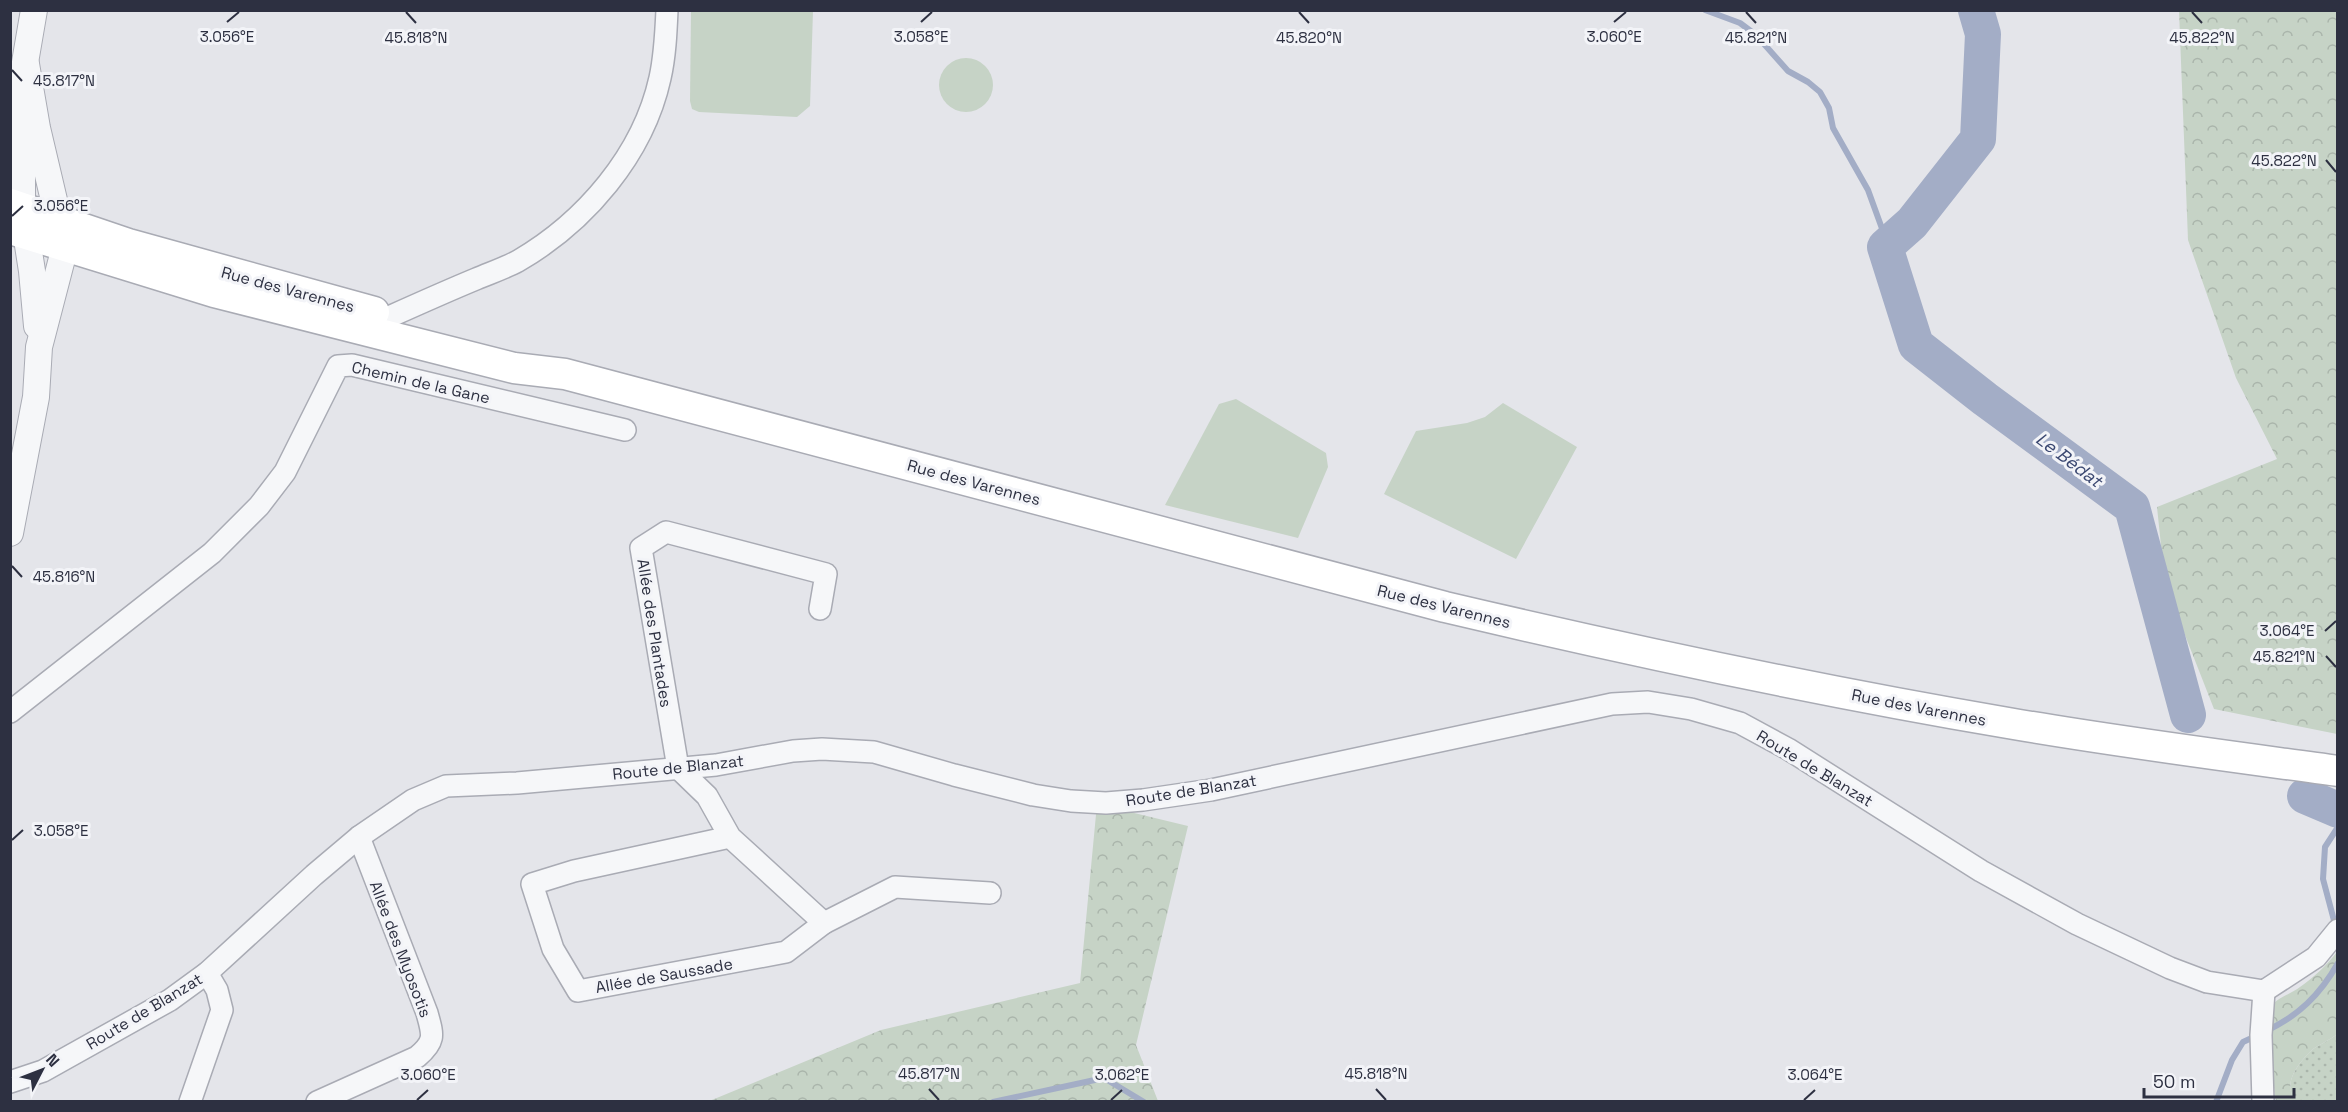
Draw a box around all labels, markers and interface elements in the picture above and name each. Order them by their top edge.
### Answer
text: 3.056°E [200,27,254,46]
text: 3.058°E [894,27,948,46]
text: 3.060°E [1586,27,1642,46]
text: 45.818°N [385,28,447,47]
text: 45.820°N [1276,28,1342,47]
text: 45.821°N [1725,28,1787,47]
text: 45.822°N [2169,28,2235,47]
text: 45.817°N [33,71,95,90]
text: 45.822°N [2251,151,2317,170]
text: 3.056°E [34,196,88,215]
street label: Rue des Varennes [219,262,357,317]
street label: Chemin de la Gane [350,356,492,409]
water label: Le Bédat [2032,427,2108,493]
street label: Rue des Varennes [905,455,1043,510]
street label: Allée des Plantades [632,557,677,709]
text: 45.816°N [33,567,95,586]
street label: Rue des Varennes [1375,580,1513,633]
text: 3.064°E [2260,621,2314,640]
text: 45.821°N [2253,647,2315,666]
street label: Rue des Varennes [1850,684,1988,731]
street label: Route de Blanzat [1753,725,1877,811]
street label: Route de Blanzat [611,750,745,785]
street label: Route de Blanzat [1124,770,1258,811]
text: 3.058°E [34,821,88,840]
street label: Allée des Myosotis [365,878,436,1020]
street label: Allée de Saussade [594,953,734,998]
street label: Route de Blanzat [82,968,206,1054]
north arrow [12,1040,72,1100]
text: N [41,1049,64,1071]
scale bar [2144,1061,2294,1099]
text: 45.817°N [898,1064,960,1083]
text: 45.818°N [1345,1064,1407,1083]
text: 3.060°E [400,1065,456,1084]
text: 3.062°E [1095,1065,1149,1084]
text: 3.064°E [1788,1065,1842,1084]
text: 50 m [2153,1070,2195,1093]

